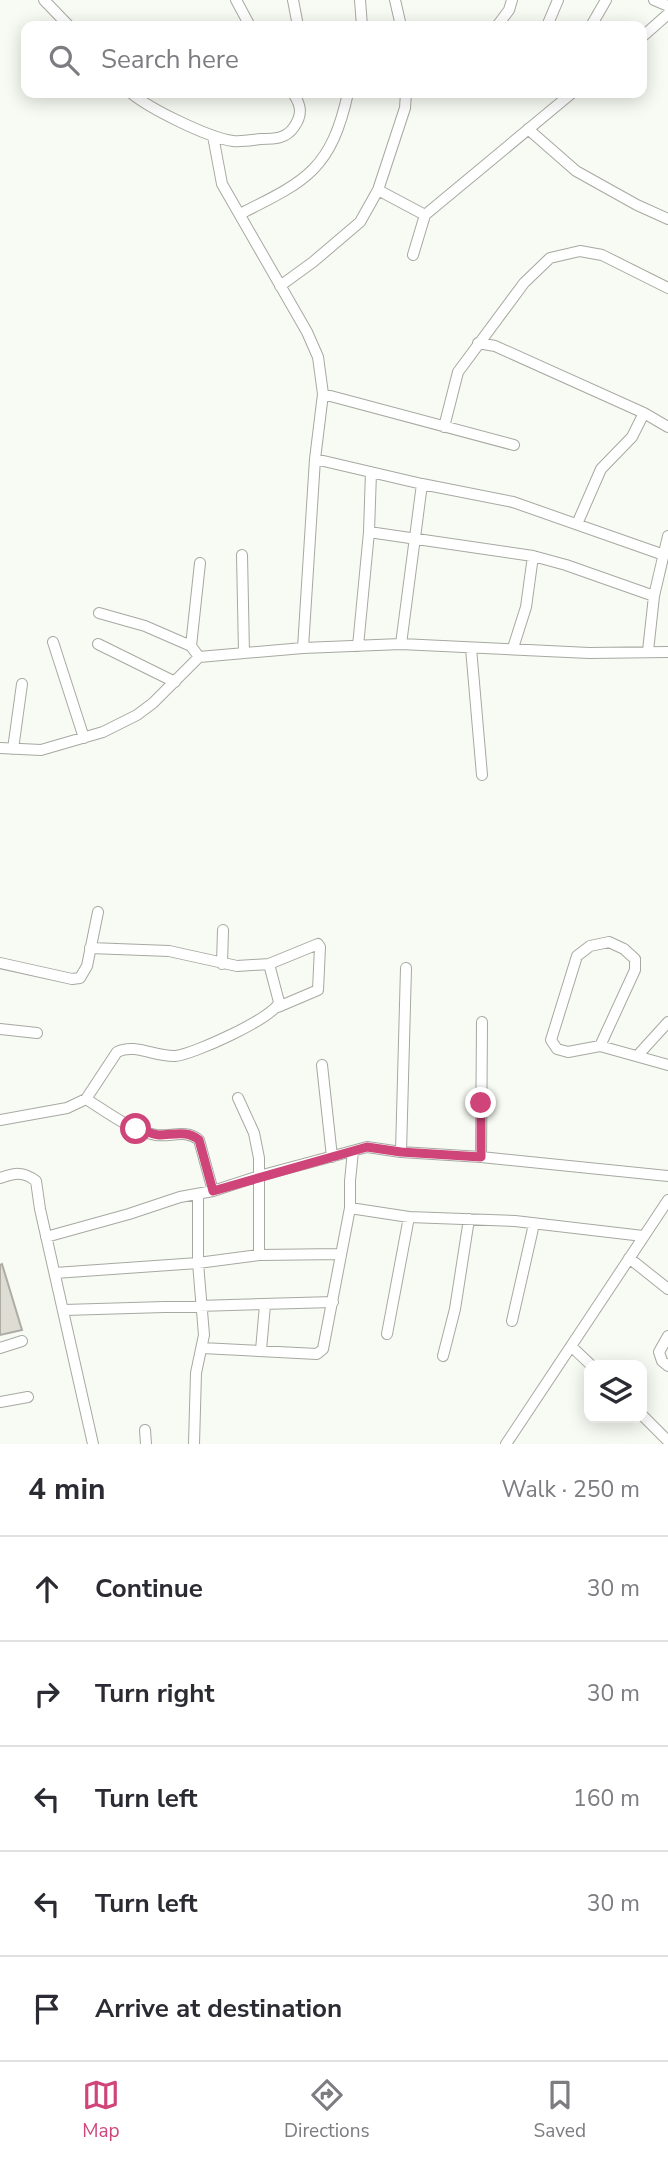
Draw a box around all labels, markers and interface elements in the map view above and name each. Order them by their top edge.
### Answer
search box [21,21,647,98]
icon: search [45,41,83,79]
text: Search here [101,42,239,77]
route end [465,1087,496,1118]
route start [120,1113,151,1144]
map controls [584,1360,647,1423]
button: layers [584,1360,647,1423]
text: 4 min [28,1469,106,1510]
text: Walk · 250 m [501,1474,640,1505]
icon: ahead [28,1570,66,1608]
text: Continue [95,1571,203,1606]
text: 30 m [587,1573,640,1604]
icon: right [28,1675,66,1713]
text: Turn right [95,1676,214,1711]
text: 30 m [587,1678,640,1709]
icon: left [28,1780,66,1818]
text: Turn left [95,1781,198,1816]
text: 160 m [573,1783,640,1814]
icon: left [28,1885,66,1923]
text: Turn left [95,1886,198,1921]
text: 30 m [587,1888,640,1919]
icon: arrive [28,1990,66,2028]
text: Arrive at destination [95,1991,342,2026]
tab: Map [82,2076,120,2144]
tab: Directions [284,2076,370,2144]
tab: Saved [534,2076,586,2144]

